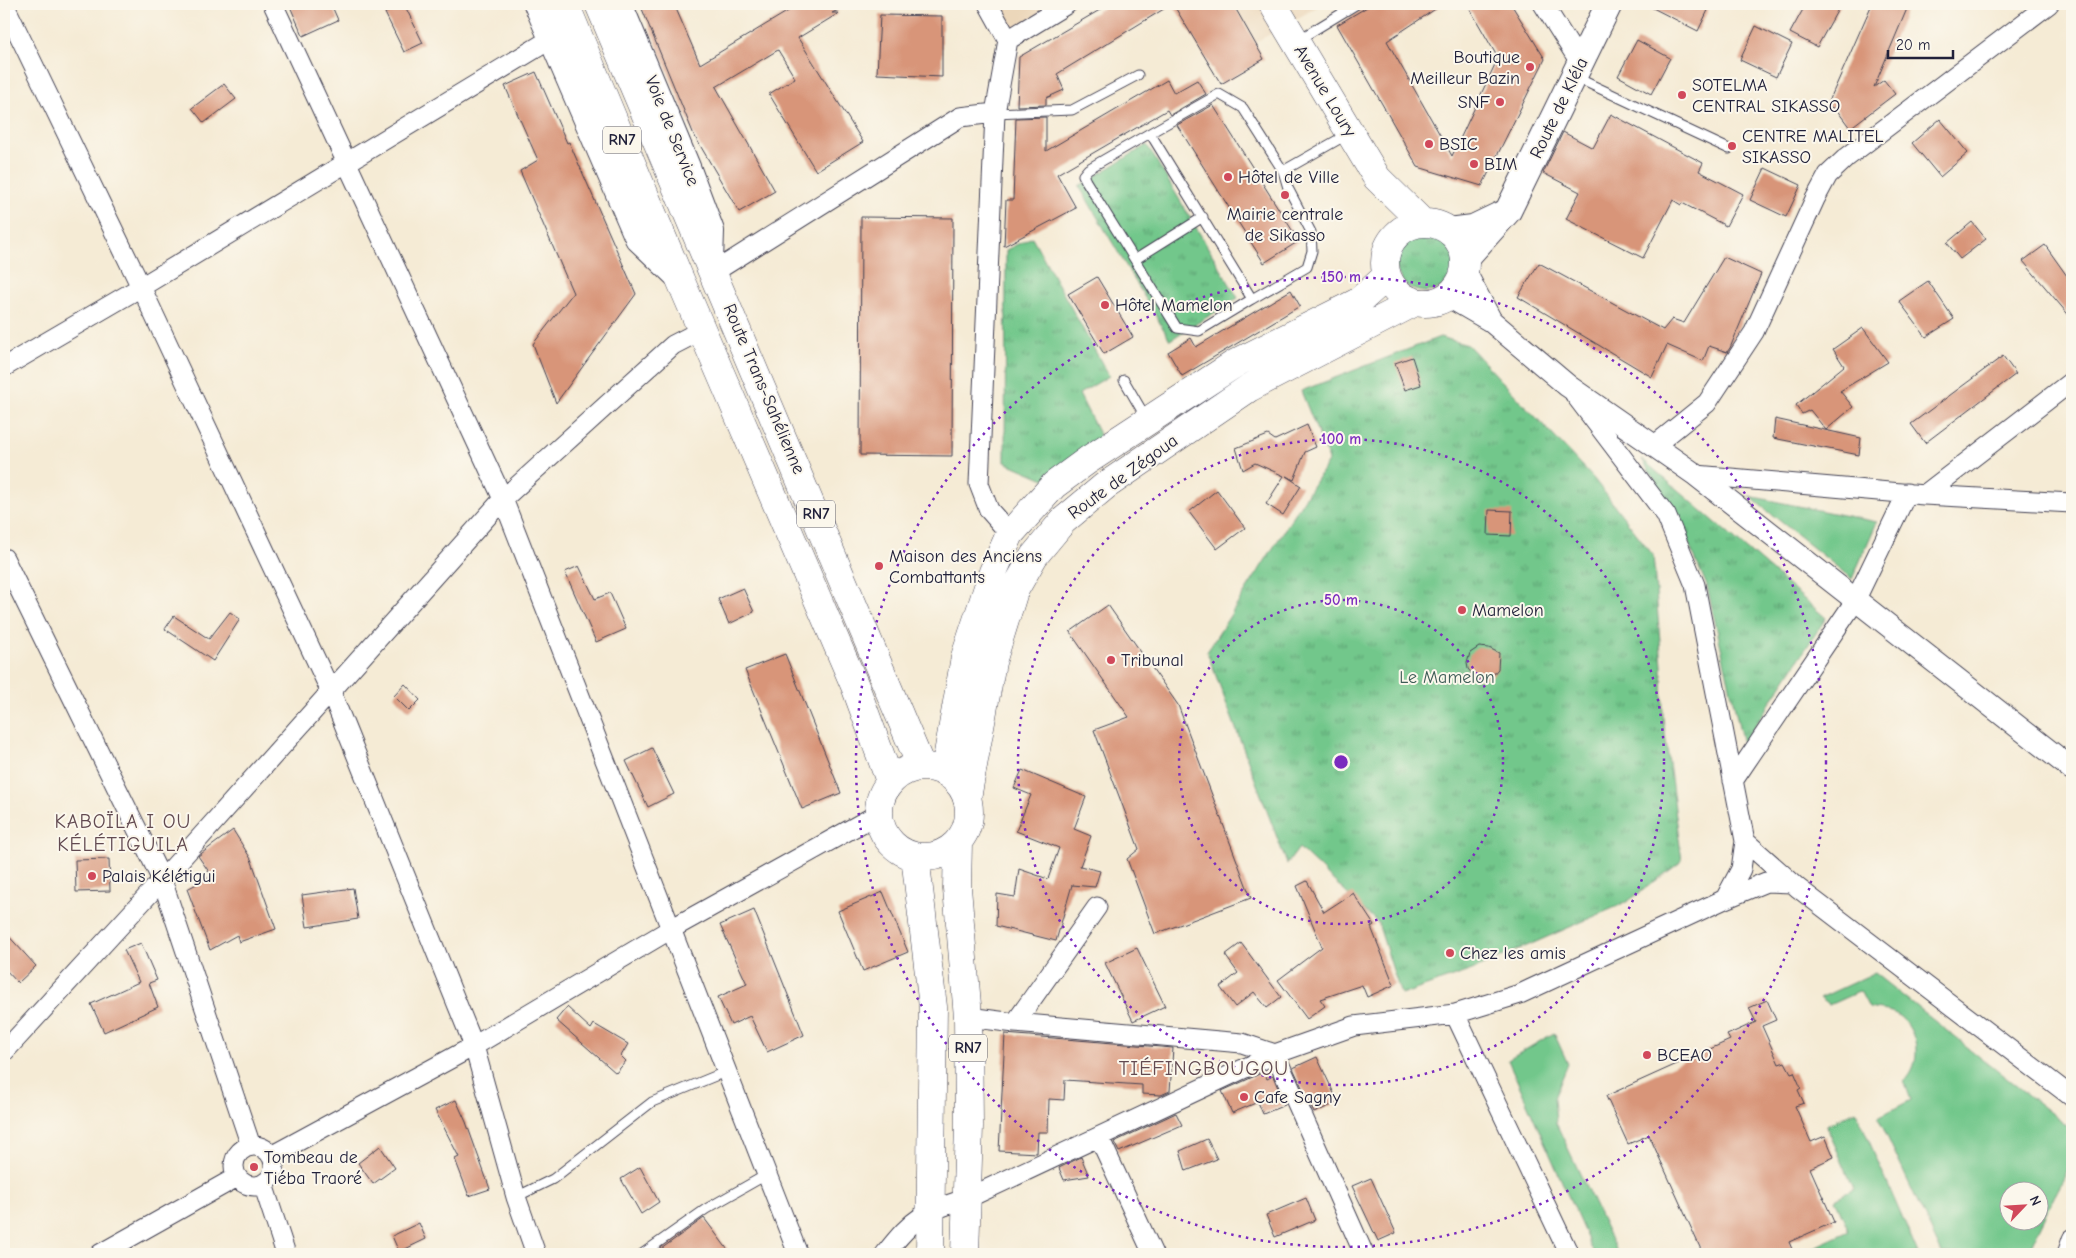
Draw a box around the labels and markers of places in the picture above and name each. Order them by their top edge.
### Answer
place label: Boutique Meilleur Bazin [1410,47,1520,89]
marker: Boutique Meilleur Bazin [1524,61,1536,73]
place label: SOTELMA CENTRAL SIKASSO [1692,75,1840,117]
marker: SOTELMA CENTRAL SIKASSO [1676,89,1688,101]
place label: SNF [1458,92,1491,113]
marker: SNF [1494,96,1506,108]
place label: CENTRE MALITEL SIKASSO [1742,126,1884,168]
place label: BSIC [1439,134,1478,155]
marker: BSIC [1423,138,1435,150]
marker: CENTRE MALITEL SIKASSO [1726,140,1738,152]
place label: BIM [1484,154,1517,175]
marker: BIM [1468,158,1480,170]
place label: Hôtel de Ville [1238,167,1339,188]
marker: Hôtel de Ville [1222,171,1234,183]
marker: Mairie centrale de Sikasso [1279,189,1291,201]
place label: Mairie centrale de Sikasso [1227,204,1343,246]
place label: Hôtel Mamelon [1115,295,1233,316]
marker: Hôtel Mamelon [1099,299,1111,311]
place label: Maison des Anciens Combattants [889,546,1042,588]
marker: Maison des Anciens Combattants [873,560,885,572]
place label: Mamelon [1472,600,1544,621]
marker: Mamelon [1456,604,1468,616]
place label: Tribunal [1121,650,1184,671]
marker: Tribunal [1105,654,1117,666]
centre of rings [1332,753,1350,771]
place label: Palais Kélétigui [102,866,216,887]
marker: Palais Kélétigui [86,870,98,882]
place label: Chez les amis [1460,943,1566,964]
marker: Chez les amis [1444,947,1456,959]
place label: BCEAO [1657,1045,1712,1066]
marker: BCEAO [1641,1049,1653,1061]
place label: Cafe Sagny [1254,1087,1342,1108]
marker: Cafe Sagny [1238,1091,1250,1103]
place label: Tombeau de Tiéba Traoré [264,1147,362,1189]
marker: Tombeau de Tiéba Traoré [248,1161,260,1173]

